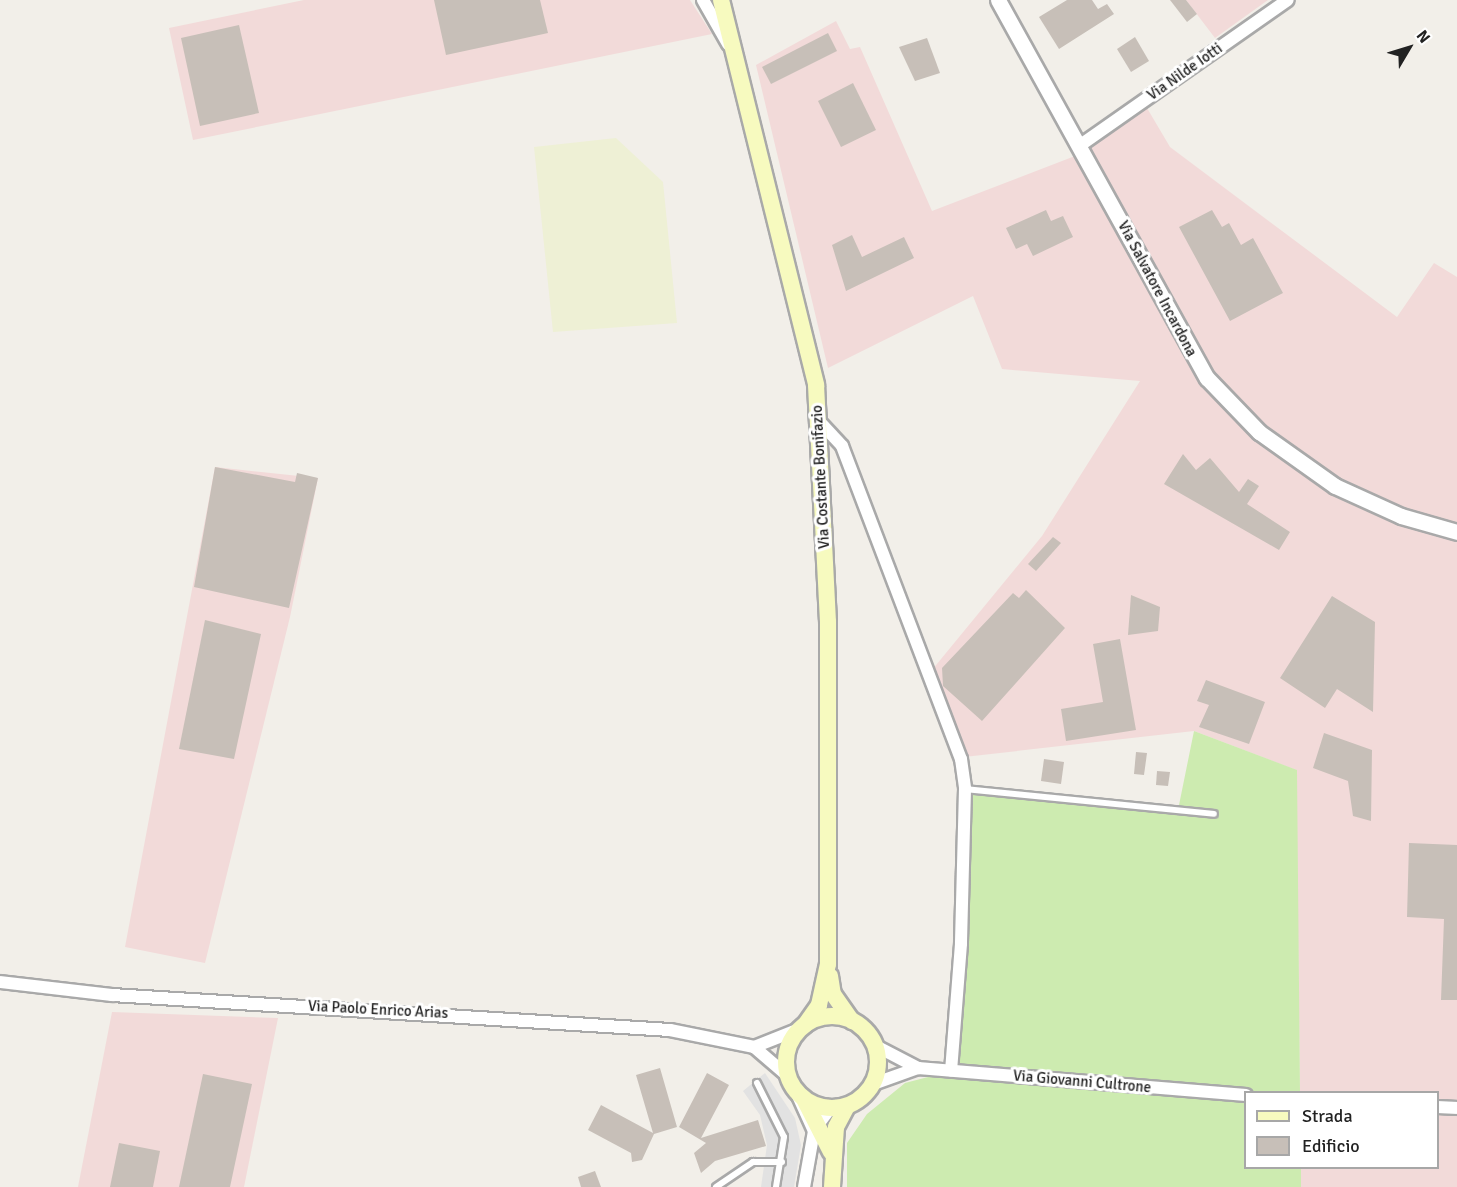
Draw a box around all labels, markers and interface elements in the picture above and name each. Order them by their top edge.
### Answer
north arrow [1379,18,1439,78]
text: N [1412,26,1434,47]
street label: Via Nilde Iotti [1144,39,1226,105]
street label: Via Salvatore Incardona [1114,218,1200,360]
street label: Via Costante Bonifazio [808,405,834,549]
street label: Via Paolo Enrico Arias [308,997,448,1023]
street label: Via Giovanni Cultrone [1012,1067,1152,1097]
legend [1244,1091,1439,1169]
text: Strada [1302,1105,1353,1127]
text: Edificio [1302,1135,1360,1157]

